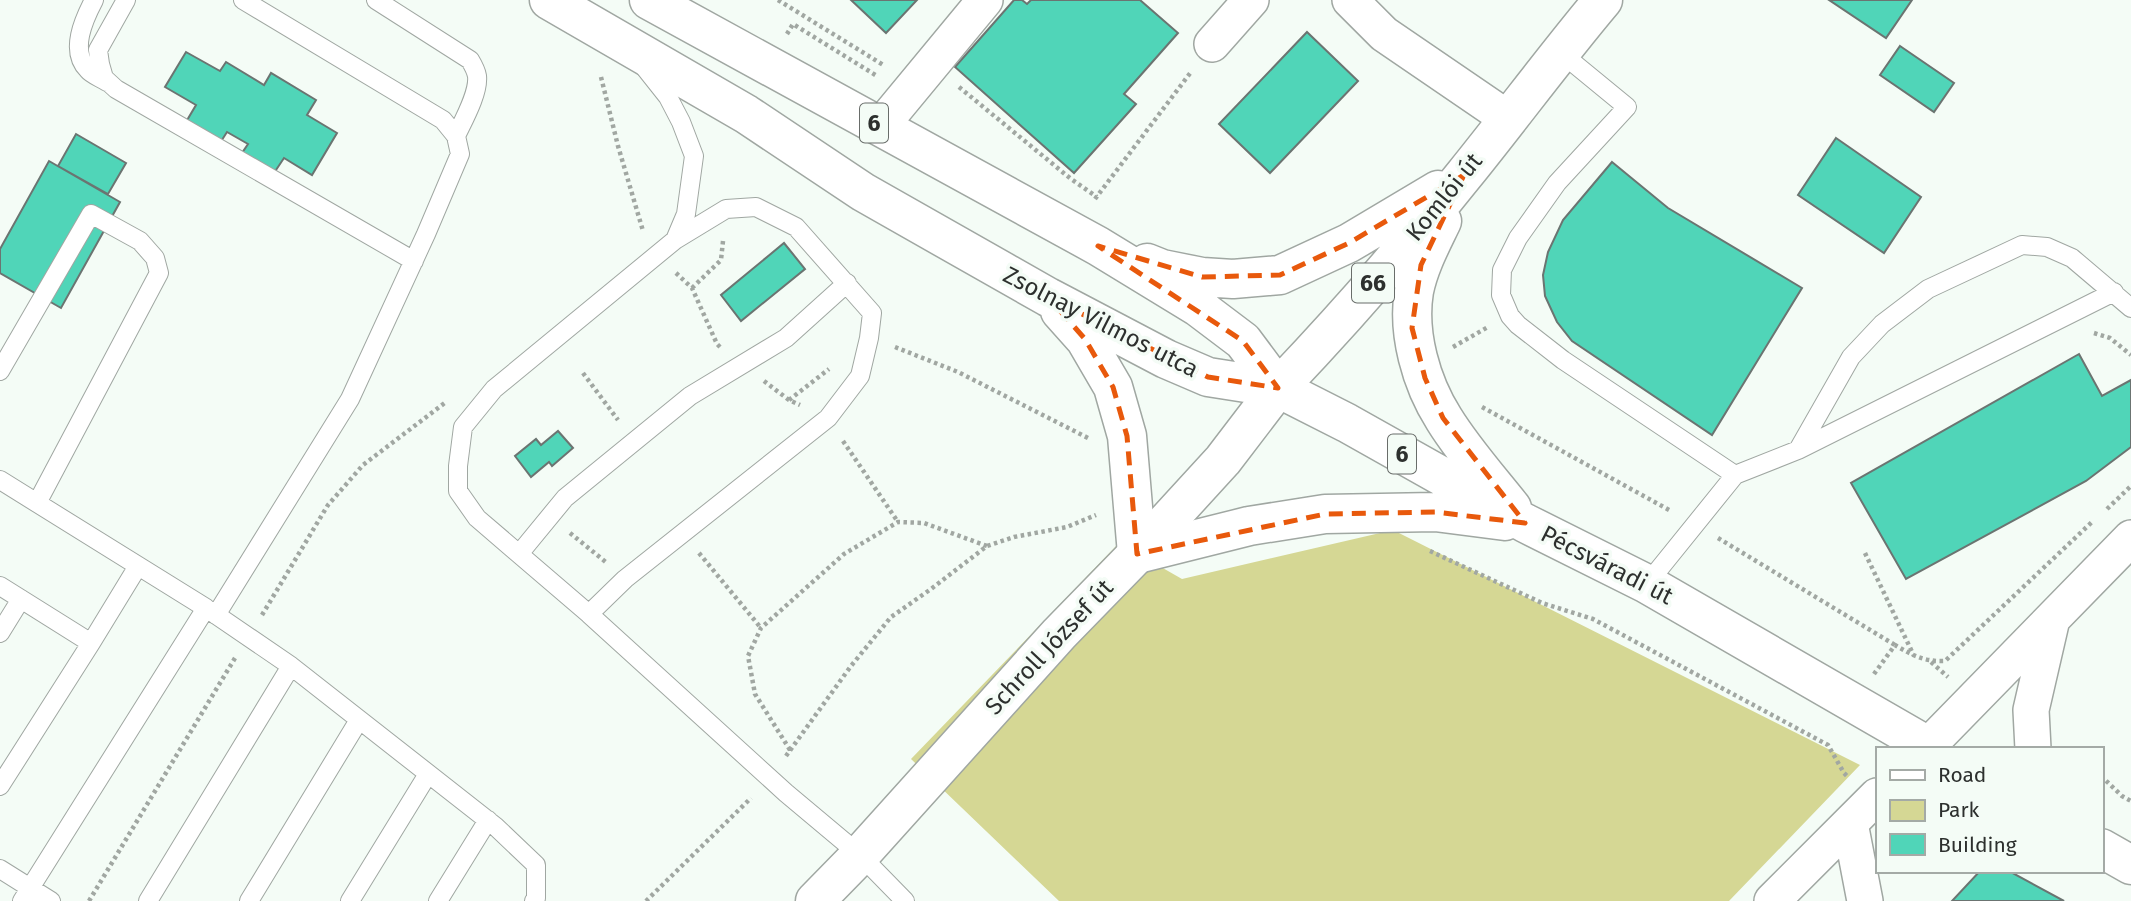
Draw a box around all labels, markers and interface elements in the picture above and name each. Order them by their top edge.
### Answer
road number: 6 [860,104,888,142]
street label: Komlói út [1400,147,1488,247]
street label: Zsolnay Vilmos utca [999,261,1203,383]
road number: 66 [1352,264,1394,302]
road number: 6 [1388,435,1416,474]
street label: Pécsváradi út [1536,520,1678,610]
street label: Schroll József út [979,573,1119,720]
legend [1876,747,2103,873]
text: Road [1938,762,1986,788]
text: Park [1938,797,1980,823]
text: Building [1938,832,2017,858]

